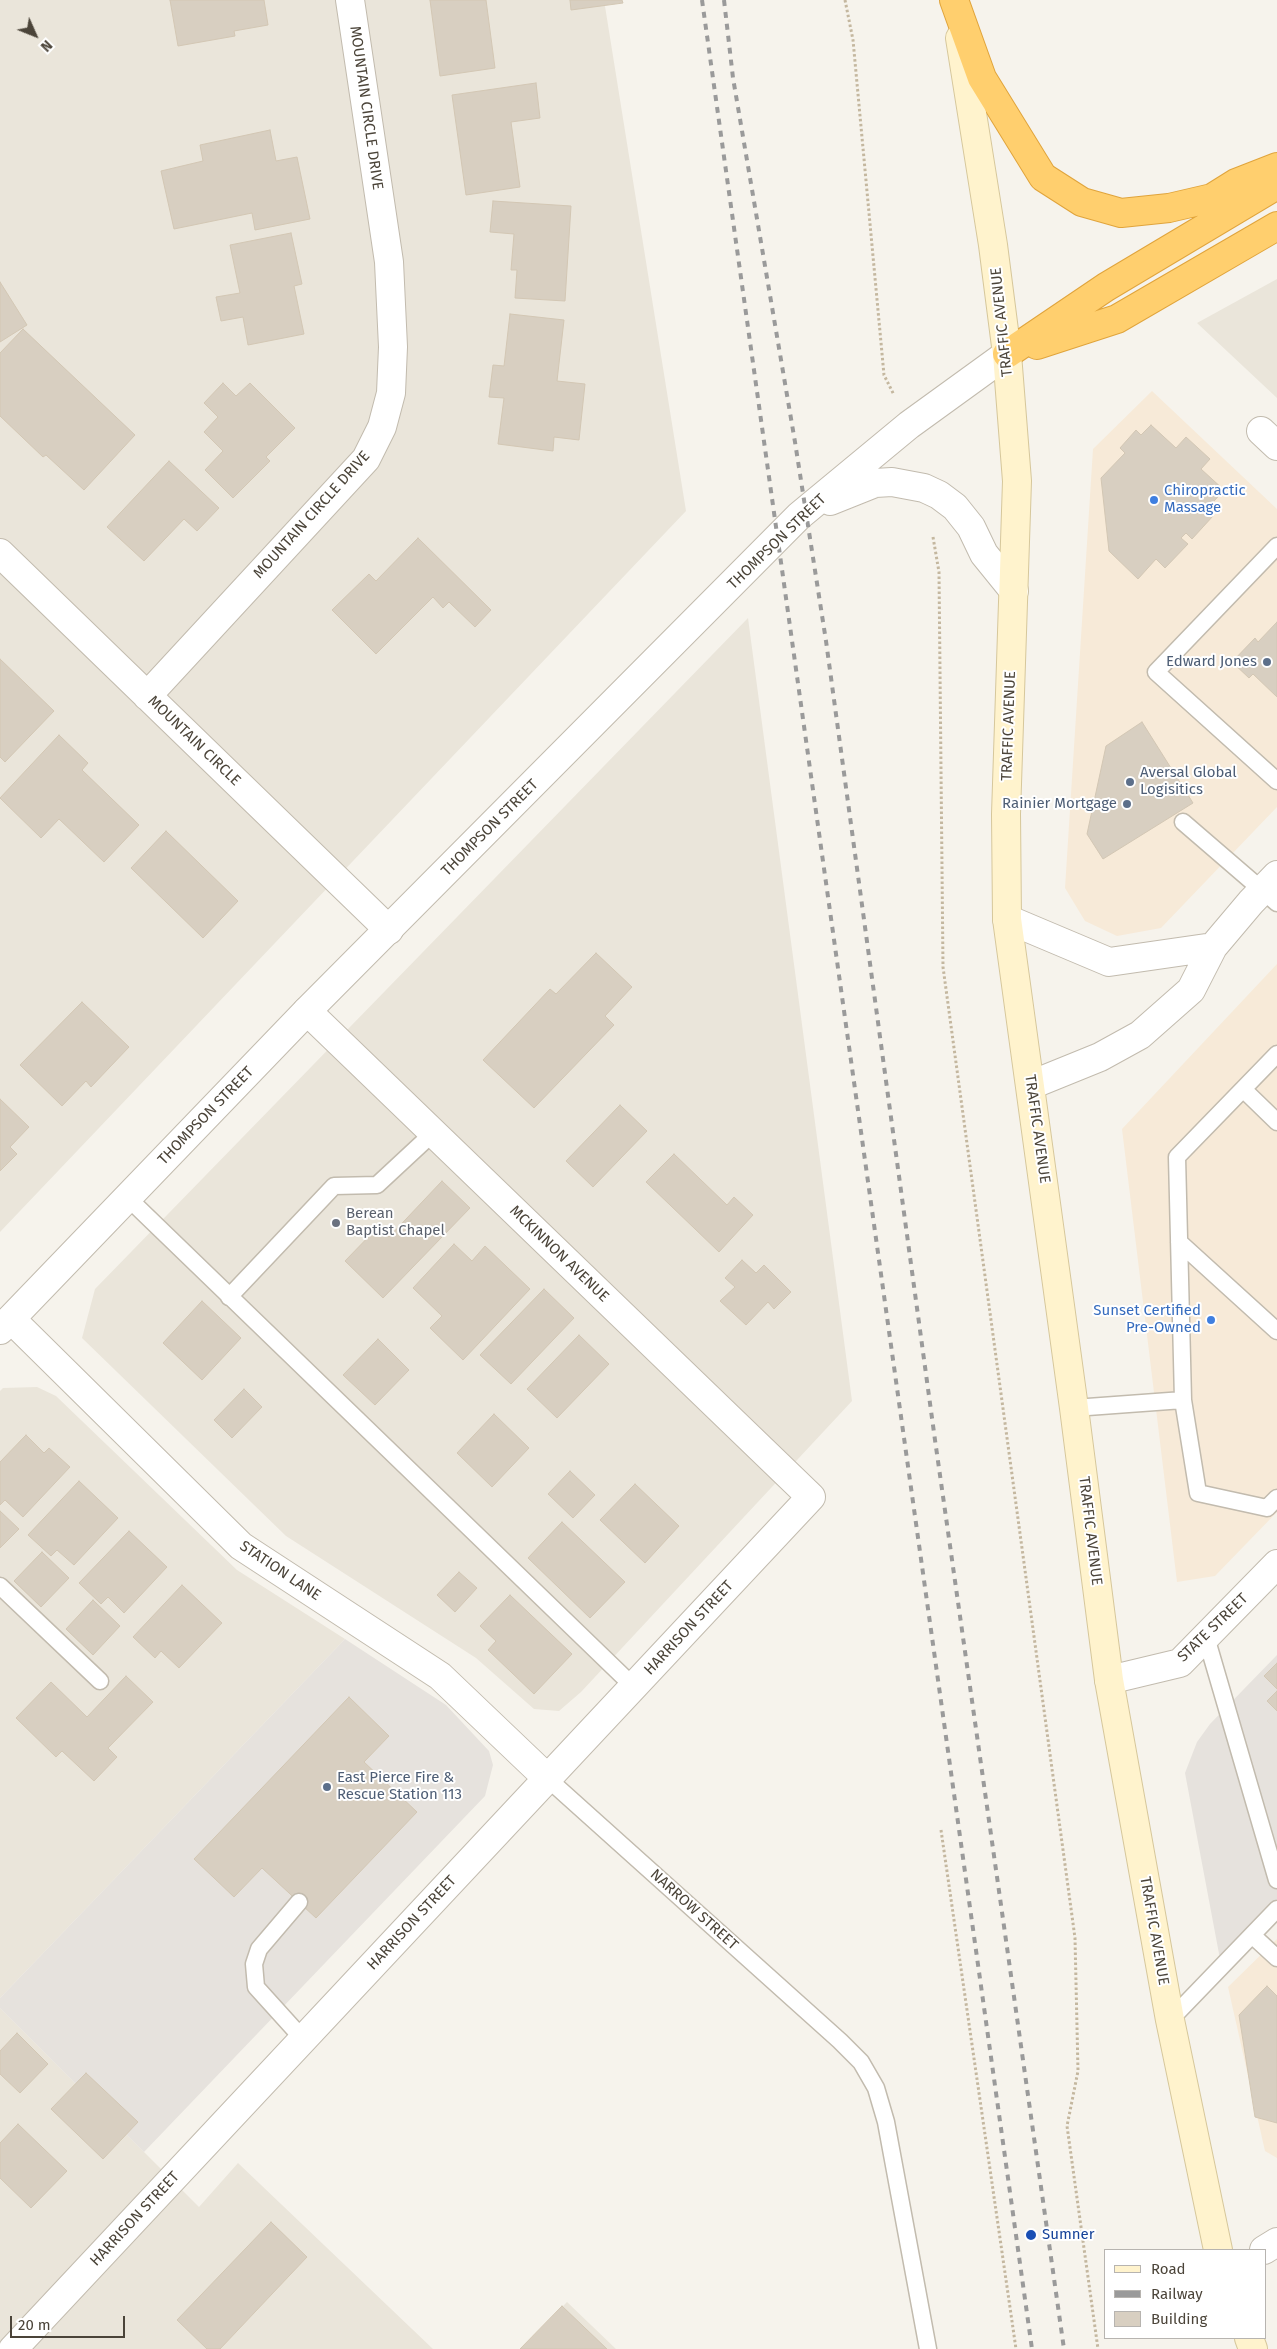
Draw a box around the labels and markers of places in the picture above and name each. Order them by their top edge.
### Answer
place label: Chiropractic Massage [1164,482,1246,517]
marker: Chiropractic Massage [1148,494,1160,506]
place label: Edward Jones [1166,653,1257,671]
marker: Edward Jones [1261,656,1273,668]
place label: Aversal Global Logisitics [1140,764,1237,799]
marker: Aversal Global Logisitics [1124,776,1136,788]
place label: Rainier Mortgage [1002,795,1117,813]
marker: Rainier Mortgage [1121,798,1133,810]
place label: Berean Baptist Chapel [346,1205,445,1240]
marker: Berean Baptist Chapel [330,1217,342,1229]
place label: Sunset Certified Pre-Owned [1093,1302,1201,1337]
marker: Sunset Certified Pre-Owned [1205,1314,1217,1326]
place label: East Pierce Fire & Rescue Station 113 [337,1769,462,1804]
marker: East Pierce Fire & Rescue Station 113 [321,1781,333,1793]
place label: Sumner [1042,2226,1095,2244]
marker: Sumner [1024,2228,1038,2242]

